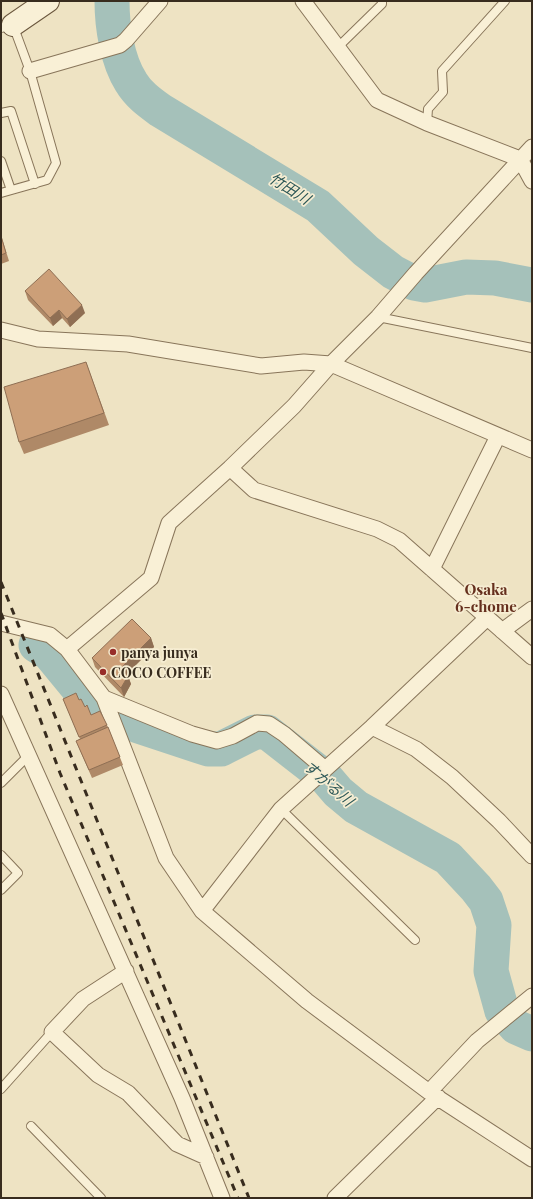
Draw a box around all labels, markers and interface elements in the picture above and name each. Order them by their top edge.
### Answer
water label: 竹田川 [266,168,316,209]
district label: Osaka 6-chome [455,579,517,616]
place label: panya junya [121,643,199,662]
marker: panya junya [108,647,118,657]
place label: COCO COFFEE [111,663,212,682]
marker: COCO COFFEE [98,667,108,677]
water label: すがる川 [300,756,360,812]

